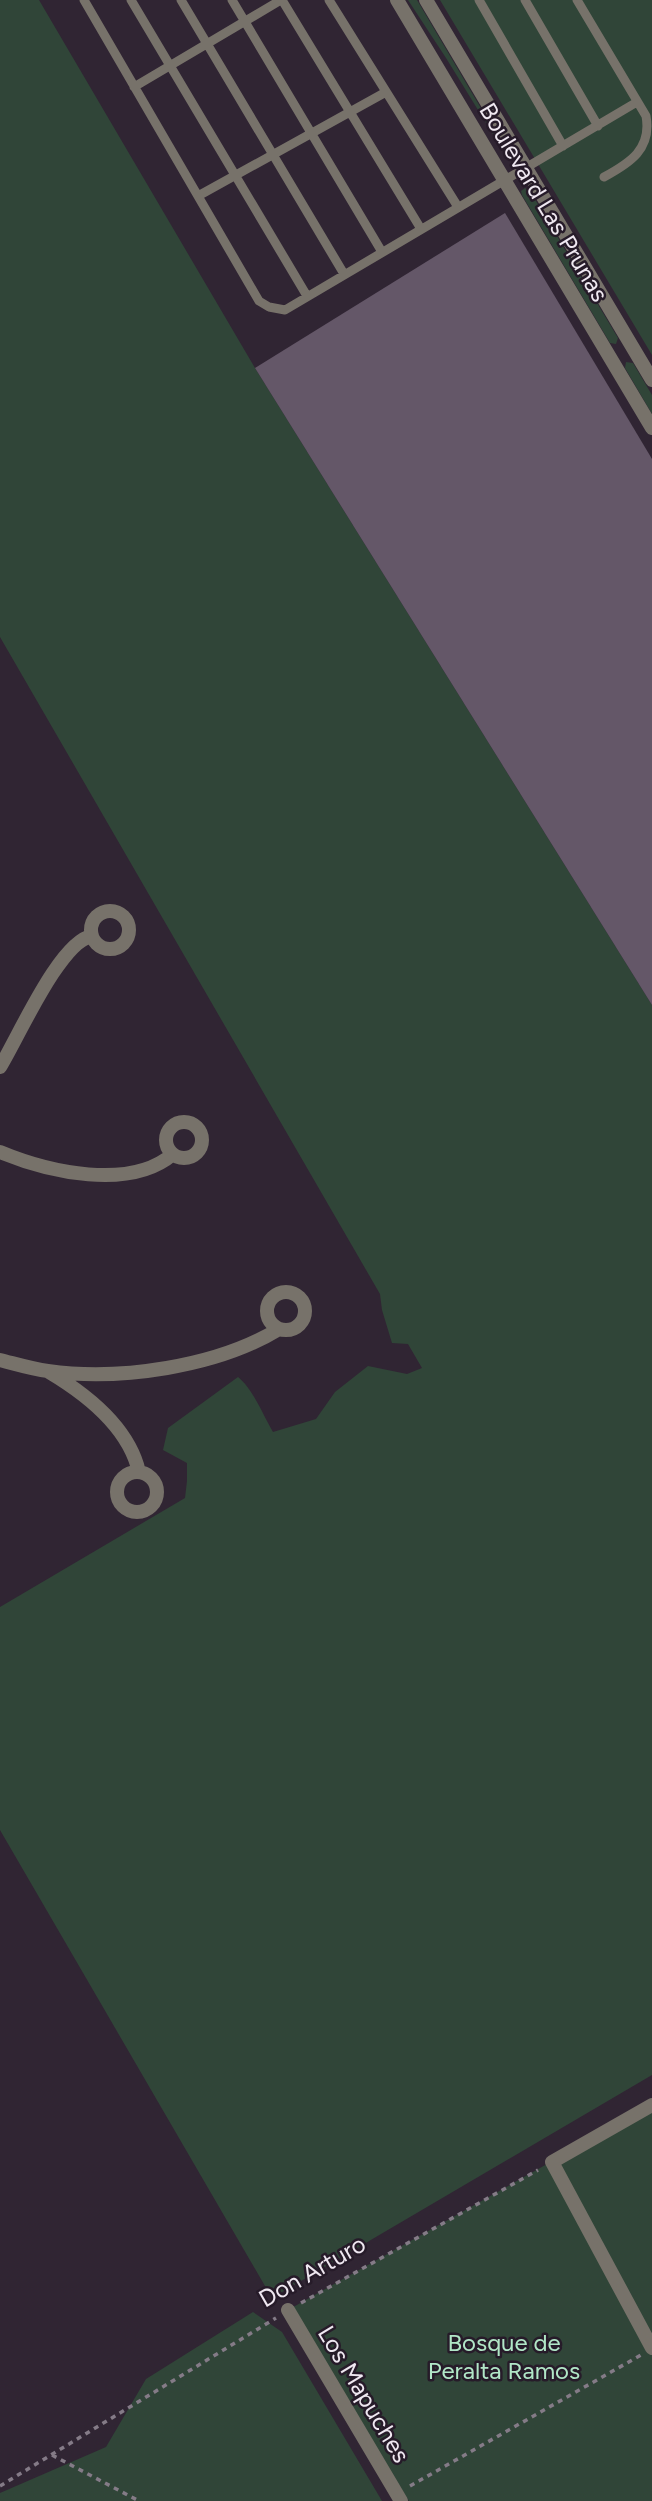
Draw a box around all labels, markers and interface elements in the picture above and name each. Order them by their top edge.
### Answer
street label: Boulevard Las Prunas [473,97,615,307]
street label: Don Arturo [253,2229,371,2313]
street label: Los Mapuches [312,2320,416,2468]
park label: Bosque de Peralta Ramos [428,2328,580,2385]

